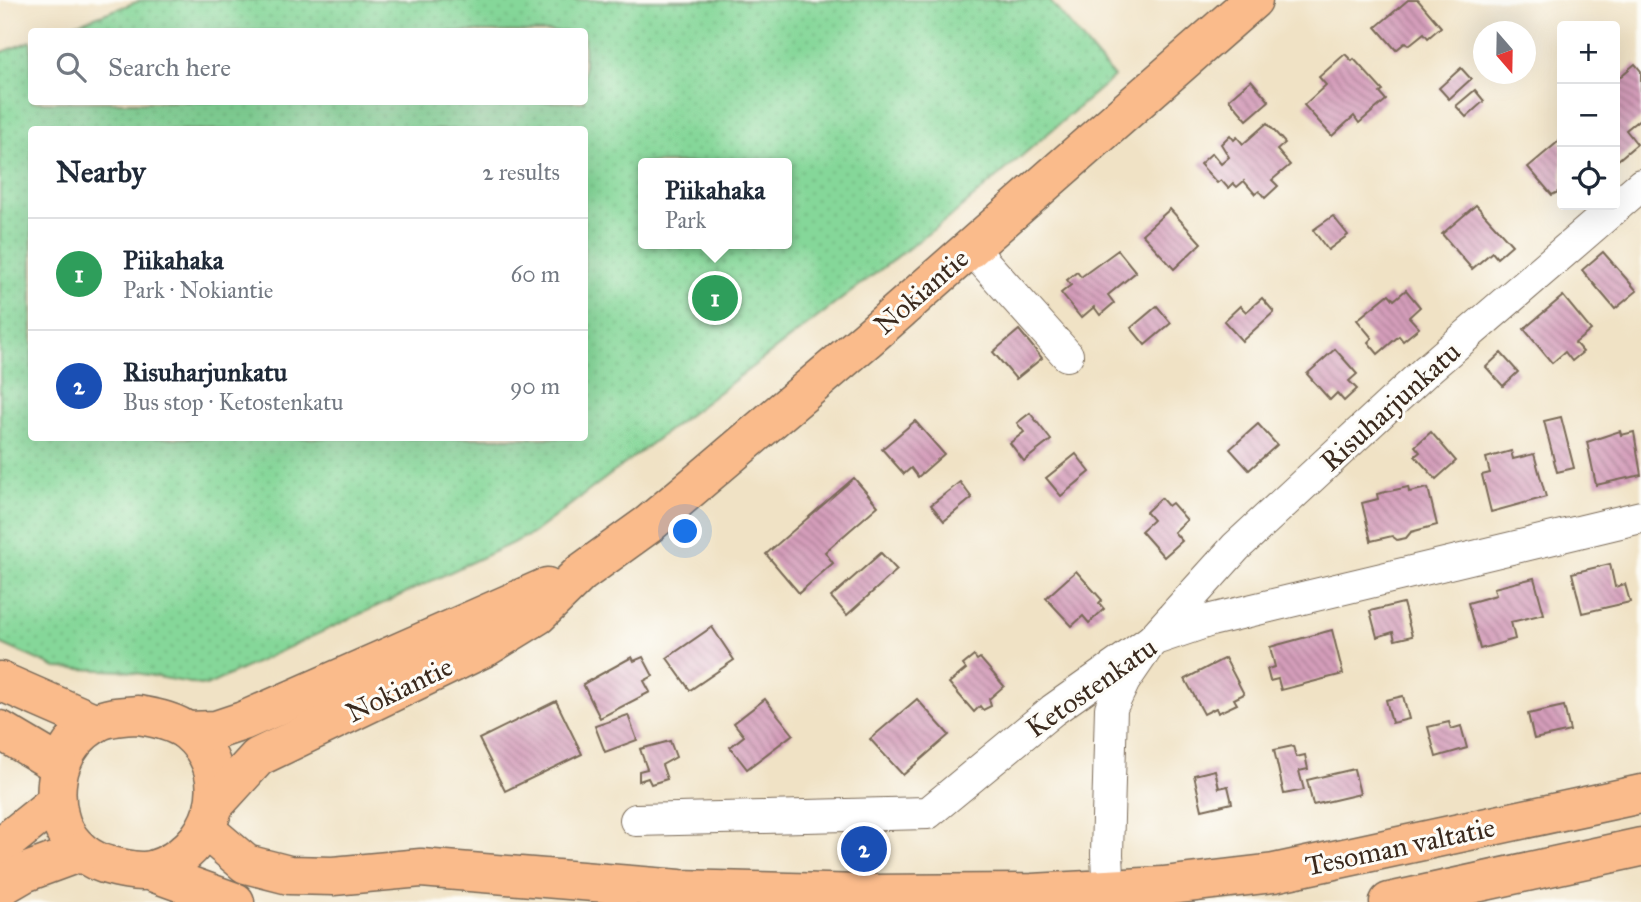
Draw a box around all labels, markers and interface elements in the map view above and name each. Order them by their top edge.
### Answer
north arrow [1473,21,1536,84]
map controls [1557,21,1620,210]
button: + [1557,21,1620,84]
search box [28,28,588,105]
icon: search [52,48,90,86]
text: Search here [108,51,231,83]
button: − [1557,84,1620,147]
button: locate [1557,147,1620,210]
text: Nearby [56,154,146,190]
text: 2 results [482,158,560,186]
popup [638,158,792,249]
text: Piikahaka [665,174,765,206]
text: Park [665,206,706,234]
street label: Nokiantie [867,241,976,342]
text: Piikahaka [123,244,224,276]
text: 1 [74,260,84,288]
text: 60 m [511,260,560,288]
pin: 1 [692,272,738,324]
text: Park · Nokiantie [123,276,273,304]
street label: Risuharjunkatu [1313,334,1468,479]
text: Risuharjunkatu [123,356,287,388]
text: 2 [73,372,85,400]
text: 90 m [510,372,560,400]
text: Bus stop · Ketostenkatu [123,388,343,416]
your location [668,514,702,548]
street label: Ketostenkatu [1019,629,1164,745]
street label: Nokiantie [340,649,458,730]
street label: Tesoman valtatie [1302,809,1498,884]
pin: 2 [841,823,887,875]

